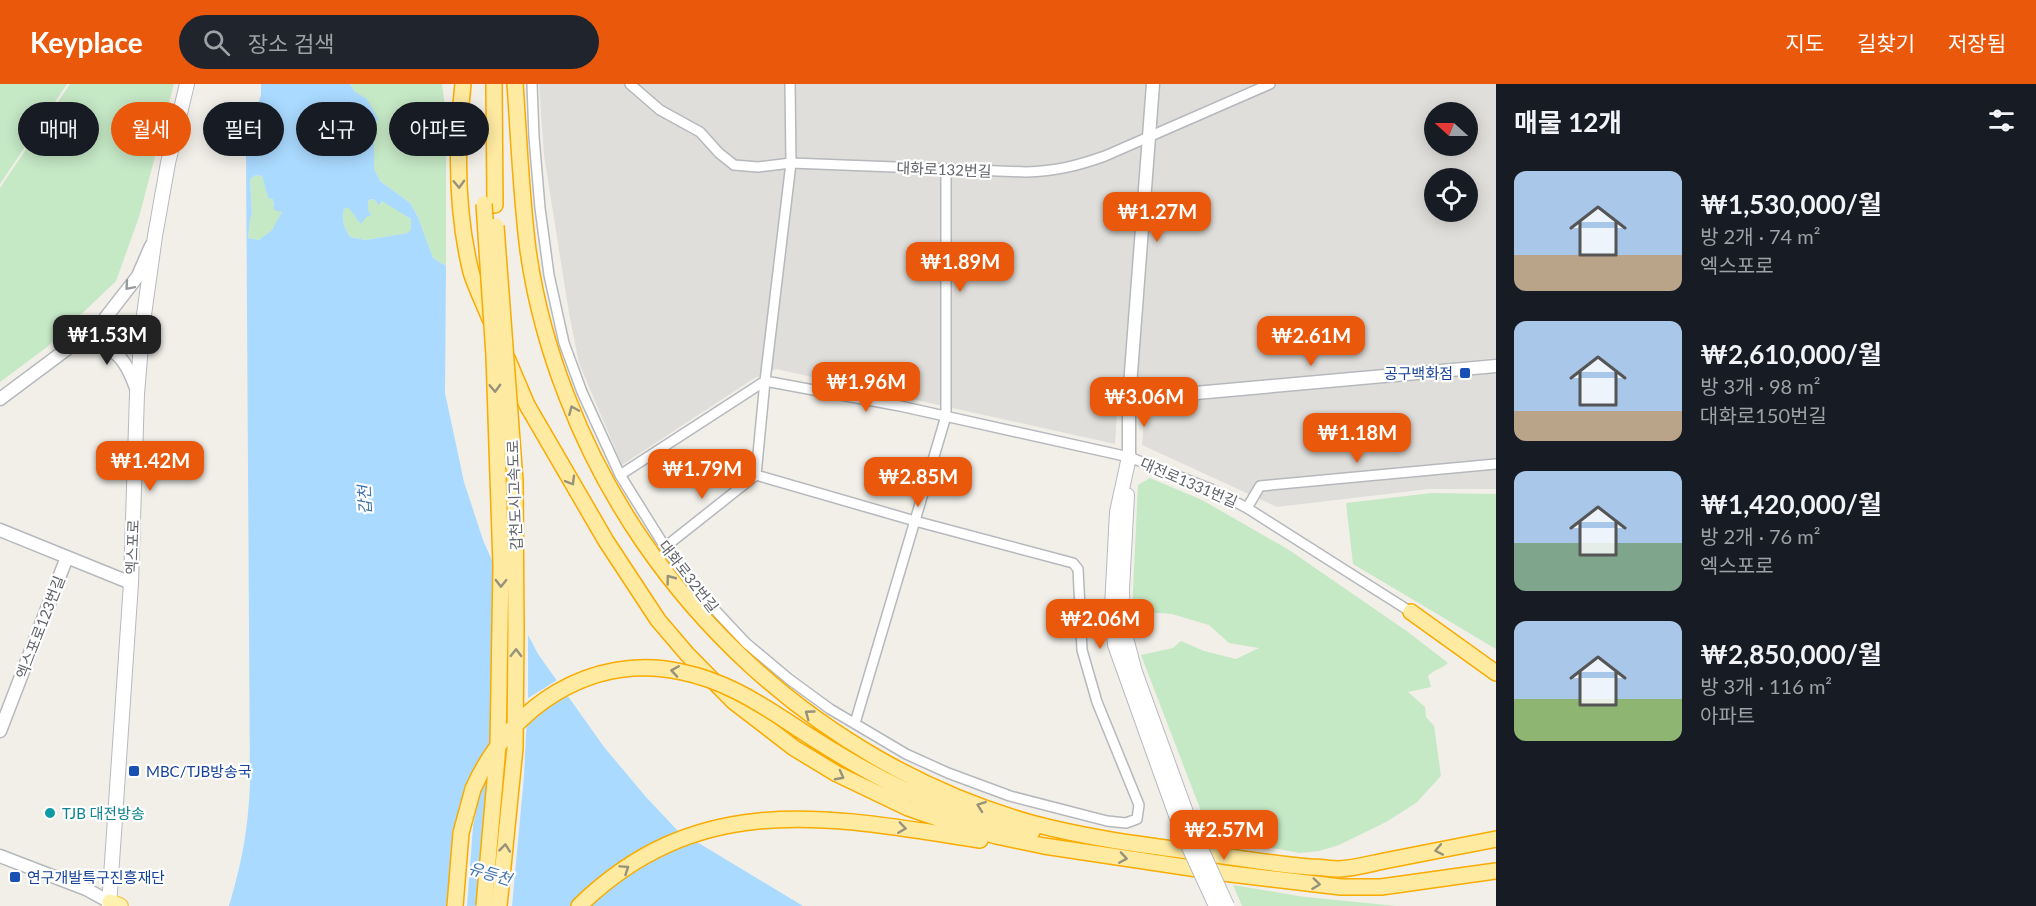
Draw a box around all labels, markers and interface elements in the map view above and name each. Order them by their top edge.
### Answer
search box [179,15,599,69]
text: Keyplace [30,25,143,59]
icon: search [200,26,233,59]
text: 장소 검색 [248,30,334,57]
text: 지도 [1785,30,1824,55]
text: 길찾기 [1857,30,1915,55]
text: 저장됨 [1948,30,2006,55]
chip: 매매 [18,102,99,156]
chip: 월세 [111,102,191,156]
chip: 필터 [203,102,284,156]
chip: 신규 [296,102,377,156]
chip: 아파트 [389,102,489,156]
north arrow [1424,102,1478,156]
map controls [1424,102,1478,222]
icon: filters [1985,104,2018,137]
text: 매물 12개 [1514,106,1622,138]
street label: 대화로132번길 [896,158,992,180]
button: locate [1424,168,1478,222]
one-way arrow [453,180,466,189]
text: ₩1,530,000/월 [1700,188,1882,220]
pin: ₩1.27M [1108,192,1206,243]
icon: home [1562,195,1634,267]
text: ₩1.27M [1117,199,1197,223]
text: 방 2개 · 74 m² [1700,224,1820,248]
pin: ₩1.89M [911,242,1009,293]
text: ₩1.89M [920,249,1000,273]
text: 엑스포로 [1700,253,1774,277]
one-way arrow [126,279,137,290]
pin: ₩1.53M [58,315,156,366]
pin: ₩2.61M [1262,316,1360,367]
text: ₩1.53M [67,322,147,346]
text: ₩2.61M [1271,323,1351,347]
text: ₩2,610,000/월 [1700,338,1882,370]
icon: home [1562,345,1634,417]
pin: ₩1.96M [817,362,915,413]
place label: 공구백화점 [1384,364,1453,382]
marker: 공구백화점 [1458,366,1472,380]
text: ₩1.96M [826,369,906,393]
text: 방 3개 · 98 m² [1700,374,1820,398]
pin: ₩3.06M [1095,377,1193,428]
one-way arrow [489,384,502,393]
text: ₩3.06M [1104,384,1184,408]
text: 대화로150번길 [1700,403,1827,427]
one-way arrow [568,406,580,417]
pin: ₩1.18M [1308,413,1406,464]
text: ₩1.18M [1317,420,1397,444]
street label: 갑천도시고속도로 [503,440,525,550]
pin: ₩1.42M [101,441,199,492]
text: ₩1.42M [110,448,190,472]
pin: ₩1.79M [653,449,751,500]
street label: 대전로1331번길 [1138,453,1240,511]
text: ₩1.79M [662,456,742,480]
pin: ₩2.85M [869,457,967,508]
text: ₩2.85M [878,464,958,488]
one-way arrow [564,475,575,485]
water label: 갑천 [354,483,374,515]
text: ₩1,420,000/월 [1700,488,1882,520]
icon: home [1562,495,1634,567]
street label: 엑스포로 [122,519,142,575]
text: 방 2개 · 76 m² [1700,524,1820,548]
street label: 대화로32번길 [655,536,723,616]
text: 엑스포로 [1700,553,1774,577]
street label: 엑스포로123번길 [12,573,68,681]
one-way arrow [666,574,677,585]
one-way arrow [494,579,507,588]
pin: ₩2.06M [1051,599,1149,650]
text: ₩2.06M [1060,606,1140,630]
text: ₩2,850,000/월 [1700,638,1882,670]
icon: home [1562,645,1634,717]
one-way arrow [510,649,522,658]
one-way arrow [671,665,681,678]
text: 방 3개 · 116 m² [1700,674,1832,698]
text: 아파트 [1700,703,1755,727]
one-way arrow [805,711,816,722]
place label: MBC/TJB방송국 [146,762,252,780]
marker: MBC/TJB방송국 [127,764,141,778]
one-way arrow [834,769,844,780]
one-way arrow [976,800,987,813]
place label: TJB 대전방송 [62,804,145,822]
marker: TJB 대전방송 [43,806,57,820]
pin: ₩2.57M [1175,810,1273,861]
text: ₩2.57M [1184,817,1264,841]
one-way arrow [897,822,906,834]
one-way arrow [498,843,511,852]
one-way arrow [1434,843,1444,856]
one-way arrow [1118,851,1127,863]
water label: 유등천 [466,857,516,889]
one-way arrow [618,865,629,876]
place label: 연구개발특구진흥재단 [27,868,165,886]
marker: 연구개발특구진흥재단 [8,870,22,884]
one-way arrow [1311,878,1321,890]

